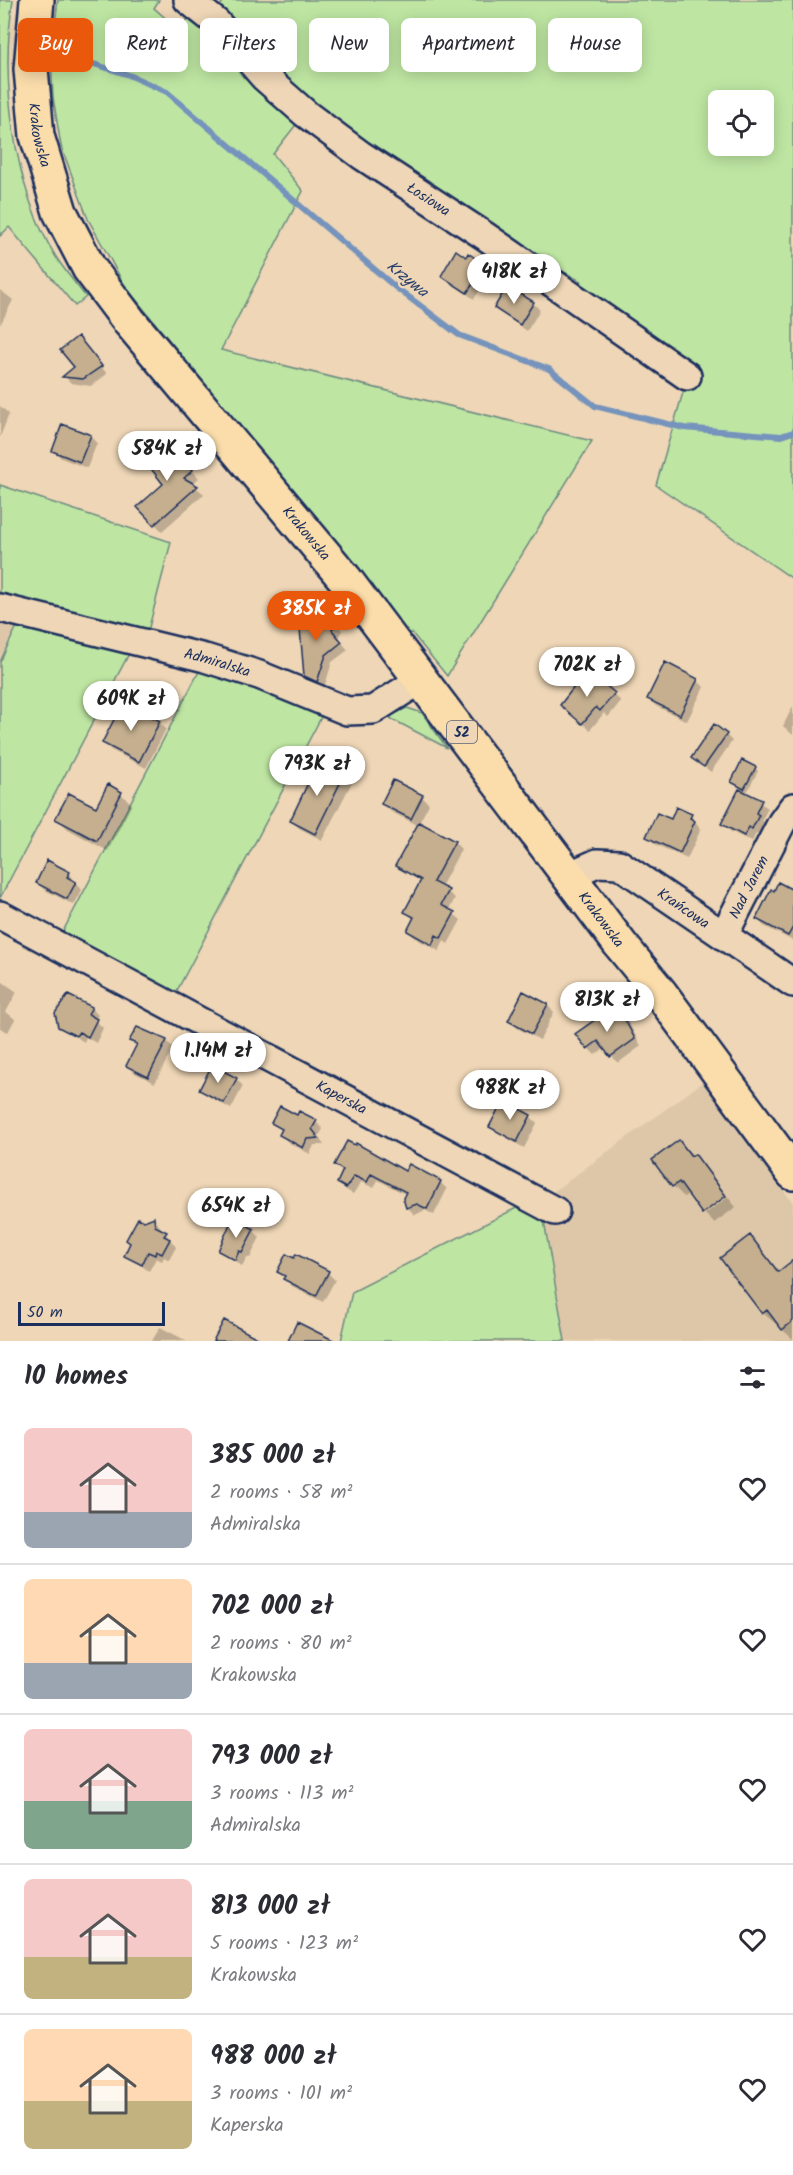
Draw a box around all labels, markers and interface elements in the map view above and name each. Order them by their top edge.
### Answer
chip: Buy [18,18,93,72]
chip: Rent [105,18,188,72]
chip: Filters [200,18,297,72]
chip: New [309,18,389,72]
chip: Apartment [401,18,536,72]
chip: House [548,18,642,72]
map controls [708,90,774,156]
button: locate [708,90,774,156]
street label: Krakowska [21,102,57,171]
street label: Łosiowa [401,177,455,223]
water label: Krzywa [381,254,435,305]
pin: 418K zł [459,254,569,305]
text: 418K zł [481,257,547,289]
pin: 584K zł [112,431,222,482]
text: 584K zł [132,434,202,466]
street label: Krakowska [276,501,336,566]
pin: 385K zł [261,591,371,642]
text: 385K zł [281,594,351,626]
street label: Admiralska [181,642,253,685]
pin: 702K zł [532,647,642,698]
text: 702K zł [553,650,621,682]
pin: 609K zł [76,681,186,732]
text: 609K zł [97,684,165,716]
road number: 52 [447,721,477,743]
pin: 793K zł [262,746,372,797]
text: 793K zł [283,749,351,781]
street label: Nad Jarem [723,851,776,923]
street label: Krańcowa [652,882,714,936]
street label: Krakowska [571,887,630,953]
pin: 813K zł [552,982,662,1033]
text: 813K zł [574,985,640,1017]
pin: 1.14M zł [156,1033,280,1084]
text: 1.14M zł [184,1036,252,1068]
pin: 988K zł [455,1070,565,1121]
text: 988K zł [475,1073,545,1105]
street label: Kaperska [311,1074,371,1122]
pin: 654K zł [181,1188,291,1239]
text: 654K zł [202,1191,270,1223]
scale bar [18,1299,165,1326]
text: 50 m [27,1300,63,1325]
text: 10 homes [24,1356,128,1398]
icon: filters [736,1361,769,1394]
text: 385 000 zł [210,1435,335,1477]
icon: home [72,1452,144,1524]
icon: heart [736,1472,769,1505]
text: 2 rooms · 58 m² [210,1477,352,1509]
text: Admiralska [210,1509,301,1541]
text: 702 000 zł [210,1586,333,1628]
icon: home [72,1603,144,1675]
icon: heart [736,1623,769,1656]
text: 2 rooms · 80 m² [210,1628,352,1660]
text: Krakowska [210,1660,297,1692]
text: 793 000 zł [210,1736,332,1778]
icon: home [72,1753,144,1825]
icon: heart [736,1773,769,1806]
text: 3 rooms · 113 m² [210,1778,353,1810]
text: Admiralska [210,1810,301,1842]
text: 813 000 zł [210,1886,330,1928]
icon: home [72,1903,144,1975]
icon: heart [736,1923,769,1956]
text: 5 rooms · 123 m² [210,1928,358,1960]
text: Krakowska [210,1960,297,1992]
text: 988 000 zł [210,2036,336,2078]
icon: home [72,2053,144,2125]
icon: heart [736,2073,769,2106]
text: 3 rooms · 101 m² [210,2078,352,2110]
text: Kaperska [210,2110,284,2142]

